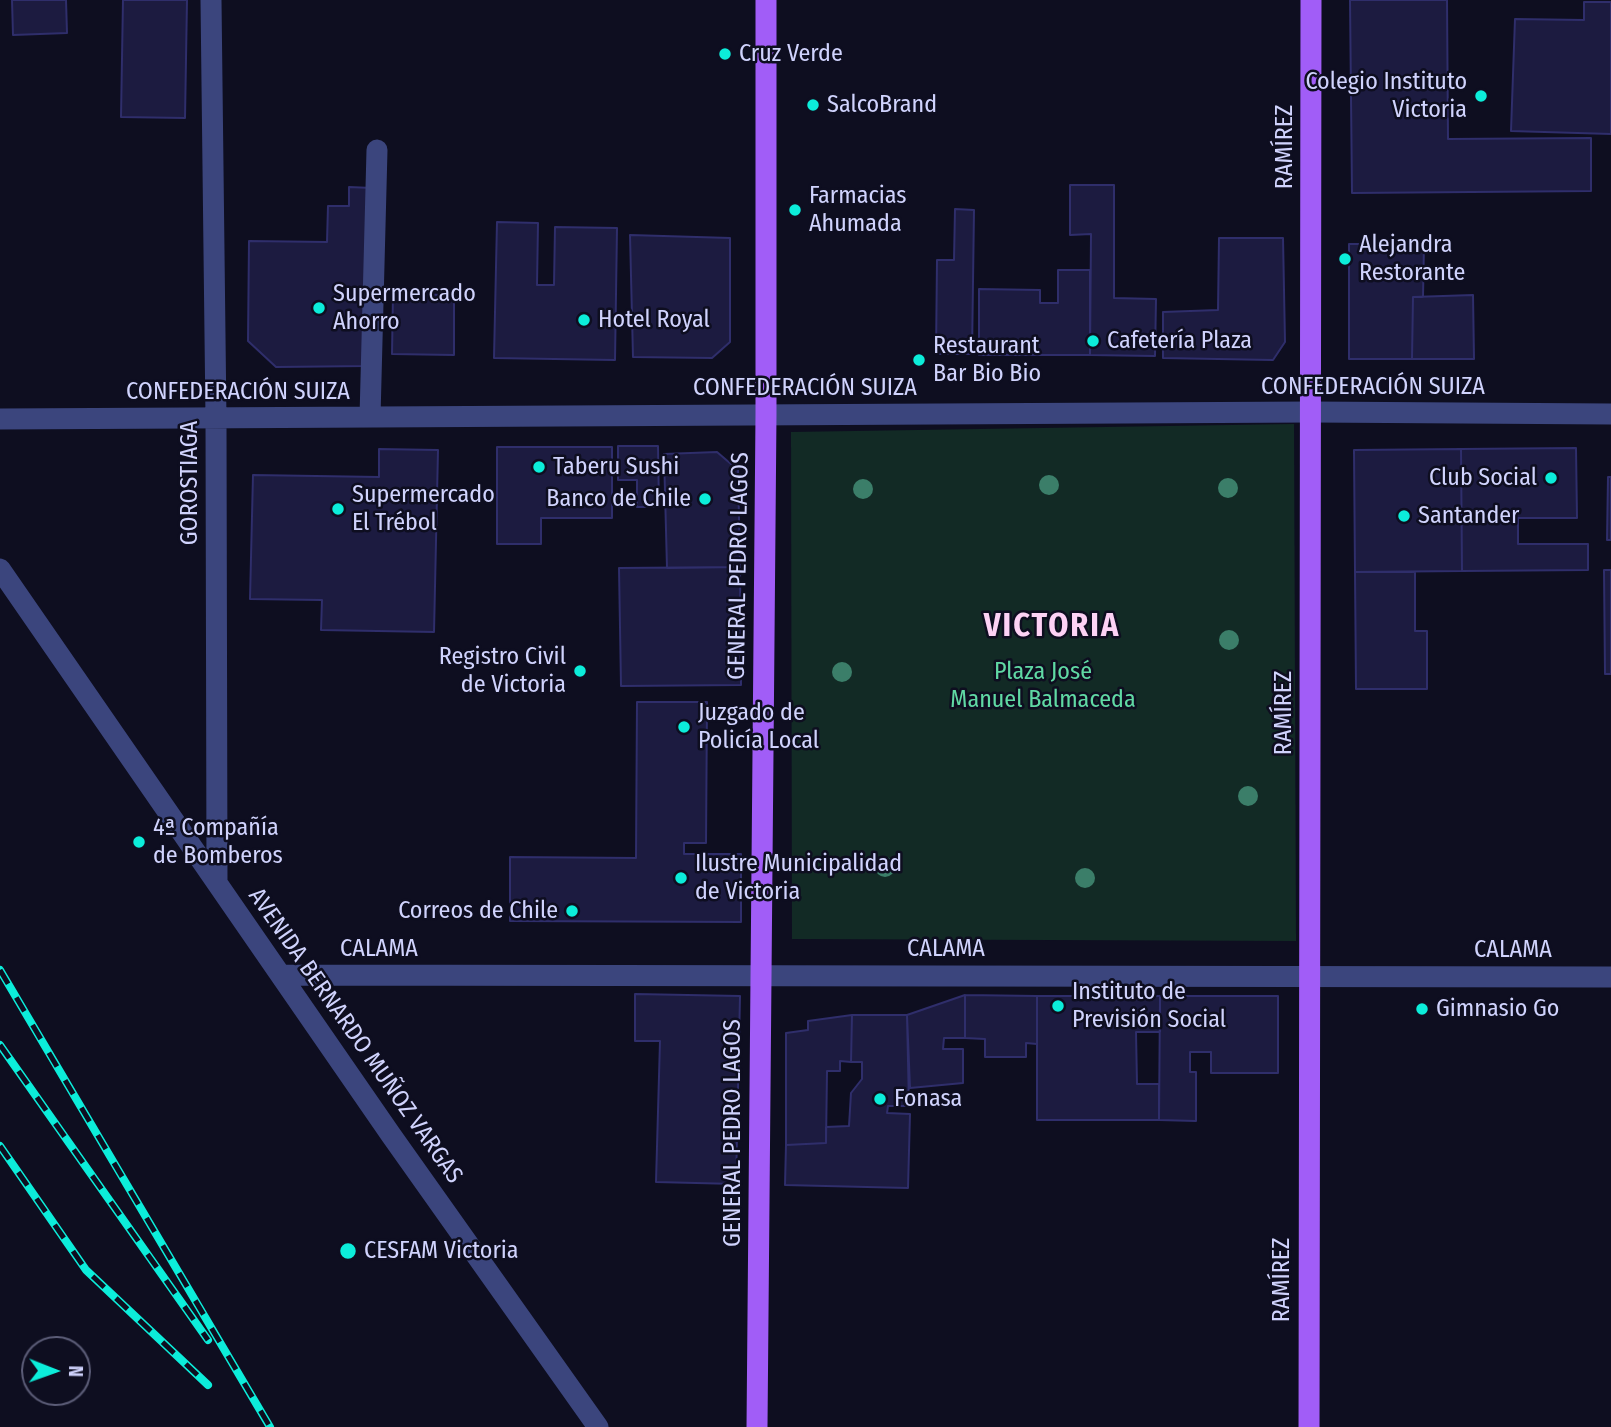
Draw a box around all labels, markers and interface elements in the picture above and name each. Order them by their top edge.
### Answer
place label: Cruz Verde [739,40,843,68]
marker: Cruz Verde [717,46,733,62]
place label: Colegio Instituto Victoria [1305,68,1467,124]
marker: Colegio Instituto Victoria [1473,88,1489,104]
place label: SalcoBrand [827,91,937,119]
marker: SalcoBrand [805,97,821,113]
street label: RAMÍREZ [1271,105,1299,189]
place label: Farmacias Ahumada [809,182,907,238]
marker: Farmacias Ahumada [787,202,803,218]
place label: Alejandra Restorante [1359,231,1465,287]
marker: Alejandra Restorante [1337,251,1353,267]
place label: Supermercado Ahorro [333,280,476,336]
marker: Supermercado Ahorro [311,300,327,316]
place label: Hotel Royal [598,306,710,334]
marker: Hotel Royal [576,312,592,328]
place label: Cafetería Plaza [1107,327,1252,355]
place label: Restaurant Bar Bio Bio [933,332,1041,388]
marker: Cafetería Plaza [1085,333,1101,349]
marker: Restaurant Bar Bio Bio [911,352,927,368]
street label: CONFEDERACIÓN SUIZA [1261,373,1485,401]
street label: CONFEDERACIÓN SUIZA [693,374,917,402]
street label: CONFEDERACIÓN SUIZA [126,378,350,406]
street label: GOROSTIAGA [176,421,204,545]
street label: GENERAL PEDRO LAGOS [723,452,755,680]
place label: Taberu Sushi [553,453,679,481]
marker: Taberu Sushi [531,459,547,475]
place label: Club Social [1429,464,1537,492]
marker: Club Social [1543,470,1559,486]
place label: Supermercado El Trébol [352,481,495,537]
place label: Banco de Chile [546,485,691,513]
marker: Banco de Chile [697,491,713,507]
marker: Supermercado El Trébol [330,501,346,517]
place label: Santander [1418,502,1519,530]
marker: Santander [1396,508,1412,524]
district label: VICTORIA [985,608,1119,646]
place label: Registro Civil de Victoria [439,643,566,699]
park label: Plaza José Manuel Balmaceda [950,658,1136,714]
marker: Registro Civil de Victoria [572,663,588,679]
street label: RAMÍREZ [1270,671,1298,755]
place label: Juzgado de Policía Local [698,699,819,755]
marker: Juzgado de Policía Local [676,719,692,735]
place label: 4ª Compañía de Bomberos [153,814,283,870]
marker: 4ª Compañía de Bomberos [131,834,147,850]
place label: Ilustre Municipalidad de Victoria [695,850,902,906]
marker: Ilustre Municipalidad de Victoria [673,870,689,886]
street label: AVENIDA BERNARDO MUÑOZ VARGAS [242,883,468,1189]
place label: Correos de Chile [398,897,558,925]
marker: Correos de Chile [564,903,580,919]
street label: CALAMA [340,935,418,963]
street label: CALAMA [907,935,985,963]
street label: CALAMA [1474,936,1552,964]
place label: Instituto de Previsión Social [1072,978,1226,1034]
place label: Gimnasio Go [1436,995,1559,1023]
marker: Instituto de Previsión Social [1050,998,1066,1014]
marker: Gimnasio Go [1414,1001,1430,1017]
street label: GENERAL PEDRO LAGOS [719,1019,747,1247]
place label: Fonasa [894,1085,962,1113]
marker: Fonasa [872,1091,888,1107]
place label: CESFAM Victoria [364,1237,519,1265]
street label: RAMÍREZ [1268,1238,1296,1322]
marker: CESFAM Victoria [338,1241,358,1261]
north arrow [21,1336,91,1406]
text: N [64,1365,87,1377]

